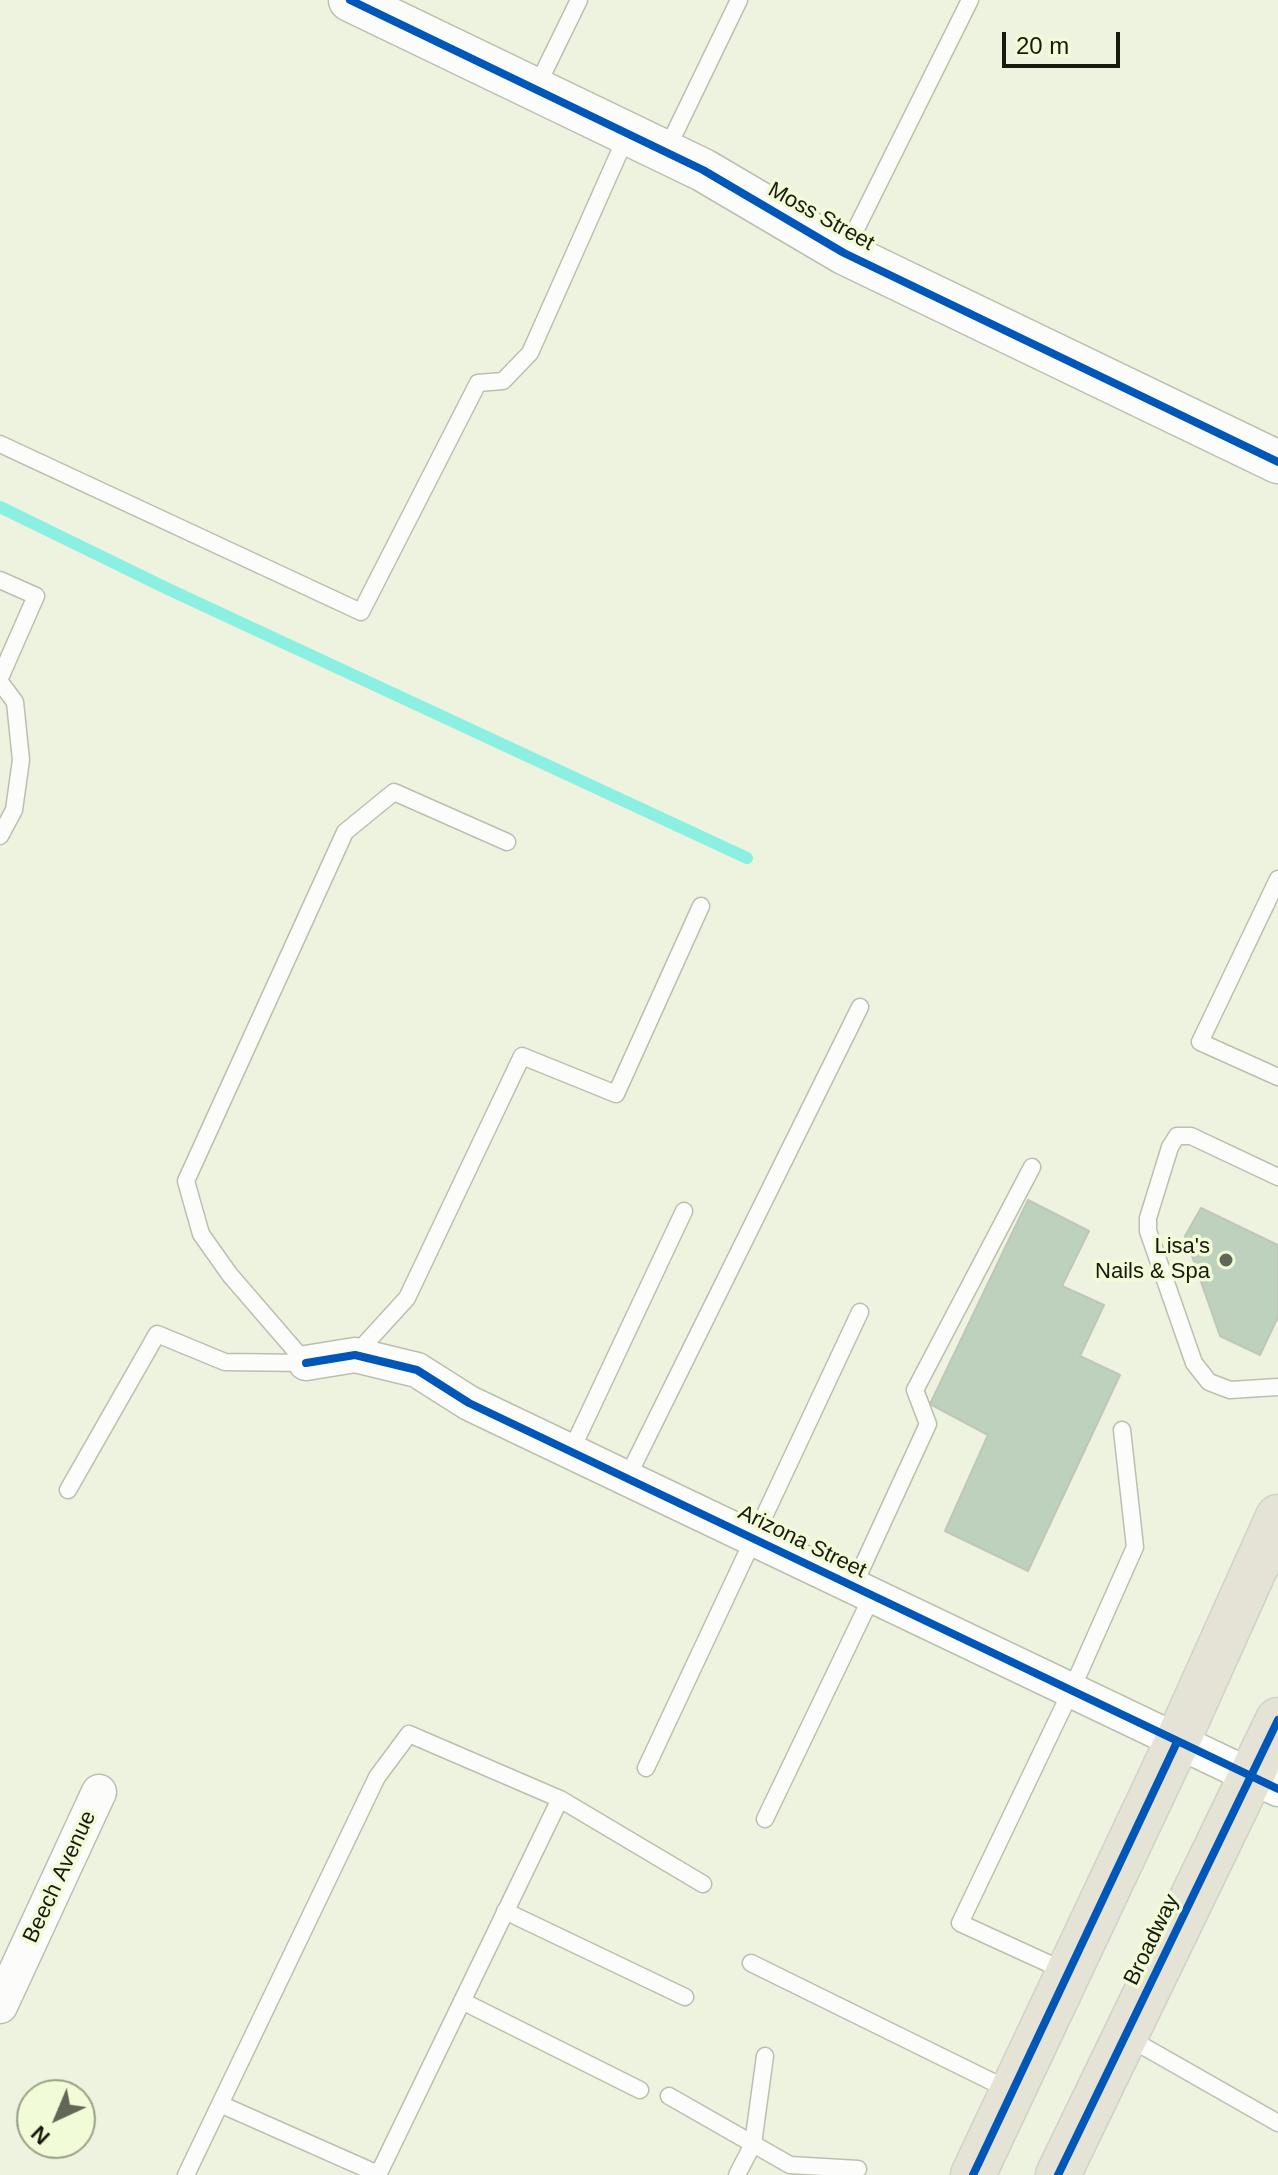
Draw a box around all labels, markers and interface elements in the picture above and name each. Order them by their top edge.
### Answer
scale bar [1006,16,1124,66]
text: 20 m [1016,32,1069,59]
street label: Moss Street [763,177,879,257]
place label: Lisa's Nails & Spa [1095,1234,1210,1286]
marker: Lisa's Nails & Spa [1217,1251,1235,1269]
street label: Arizona Street [734,1500,870,1584]
street label: Beech Avenue [18,1807,102,1947]
street label: Broadway [1119,1890,1185,1990]
north arrow [16,2079,96,2159]
text: N [26,2121,55,2150]

